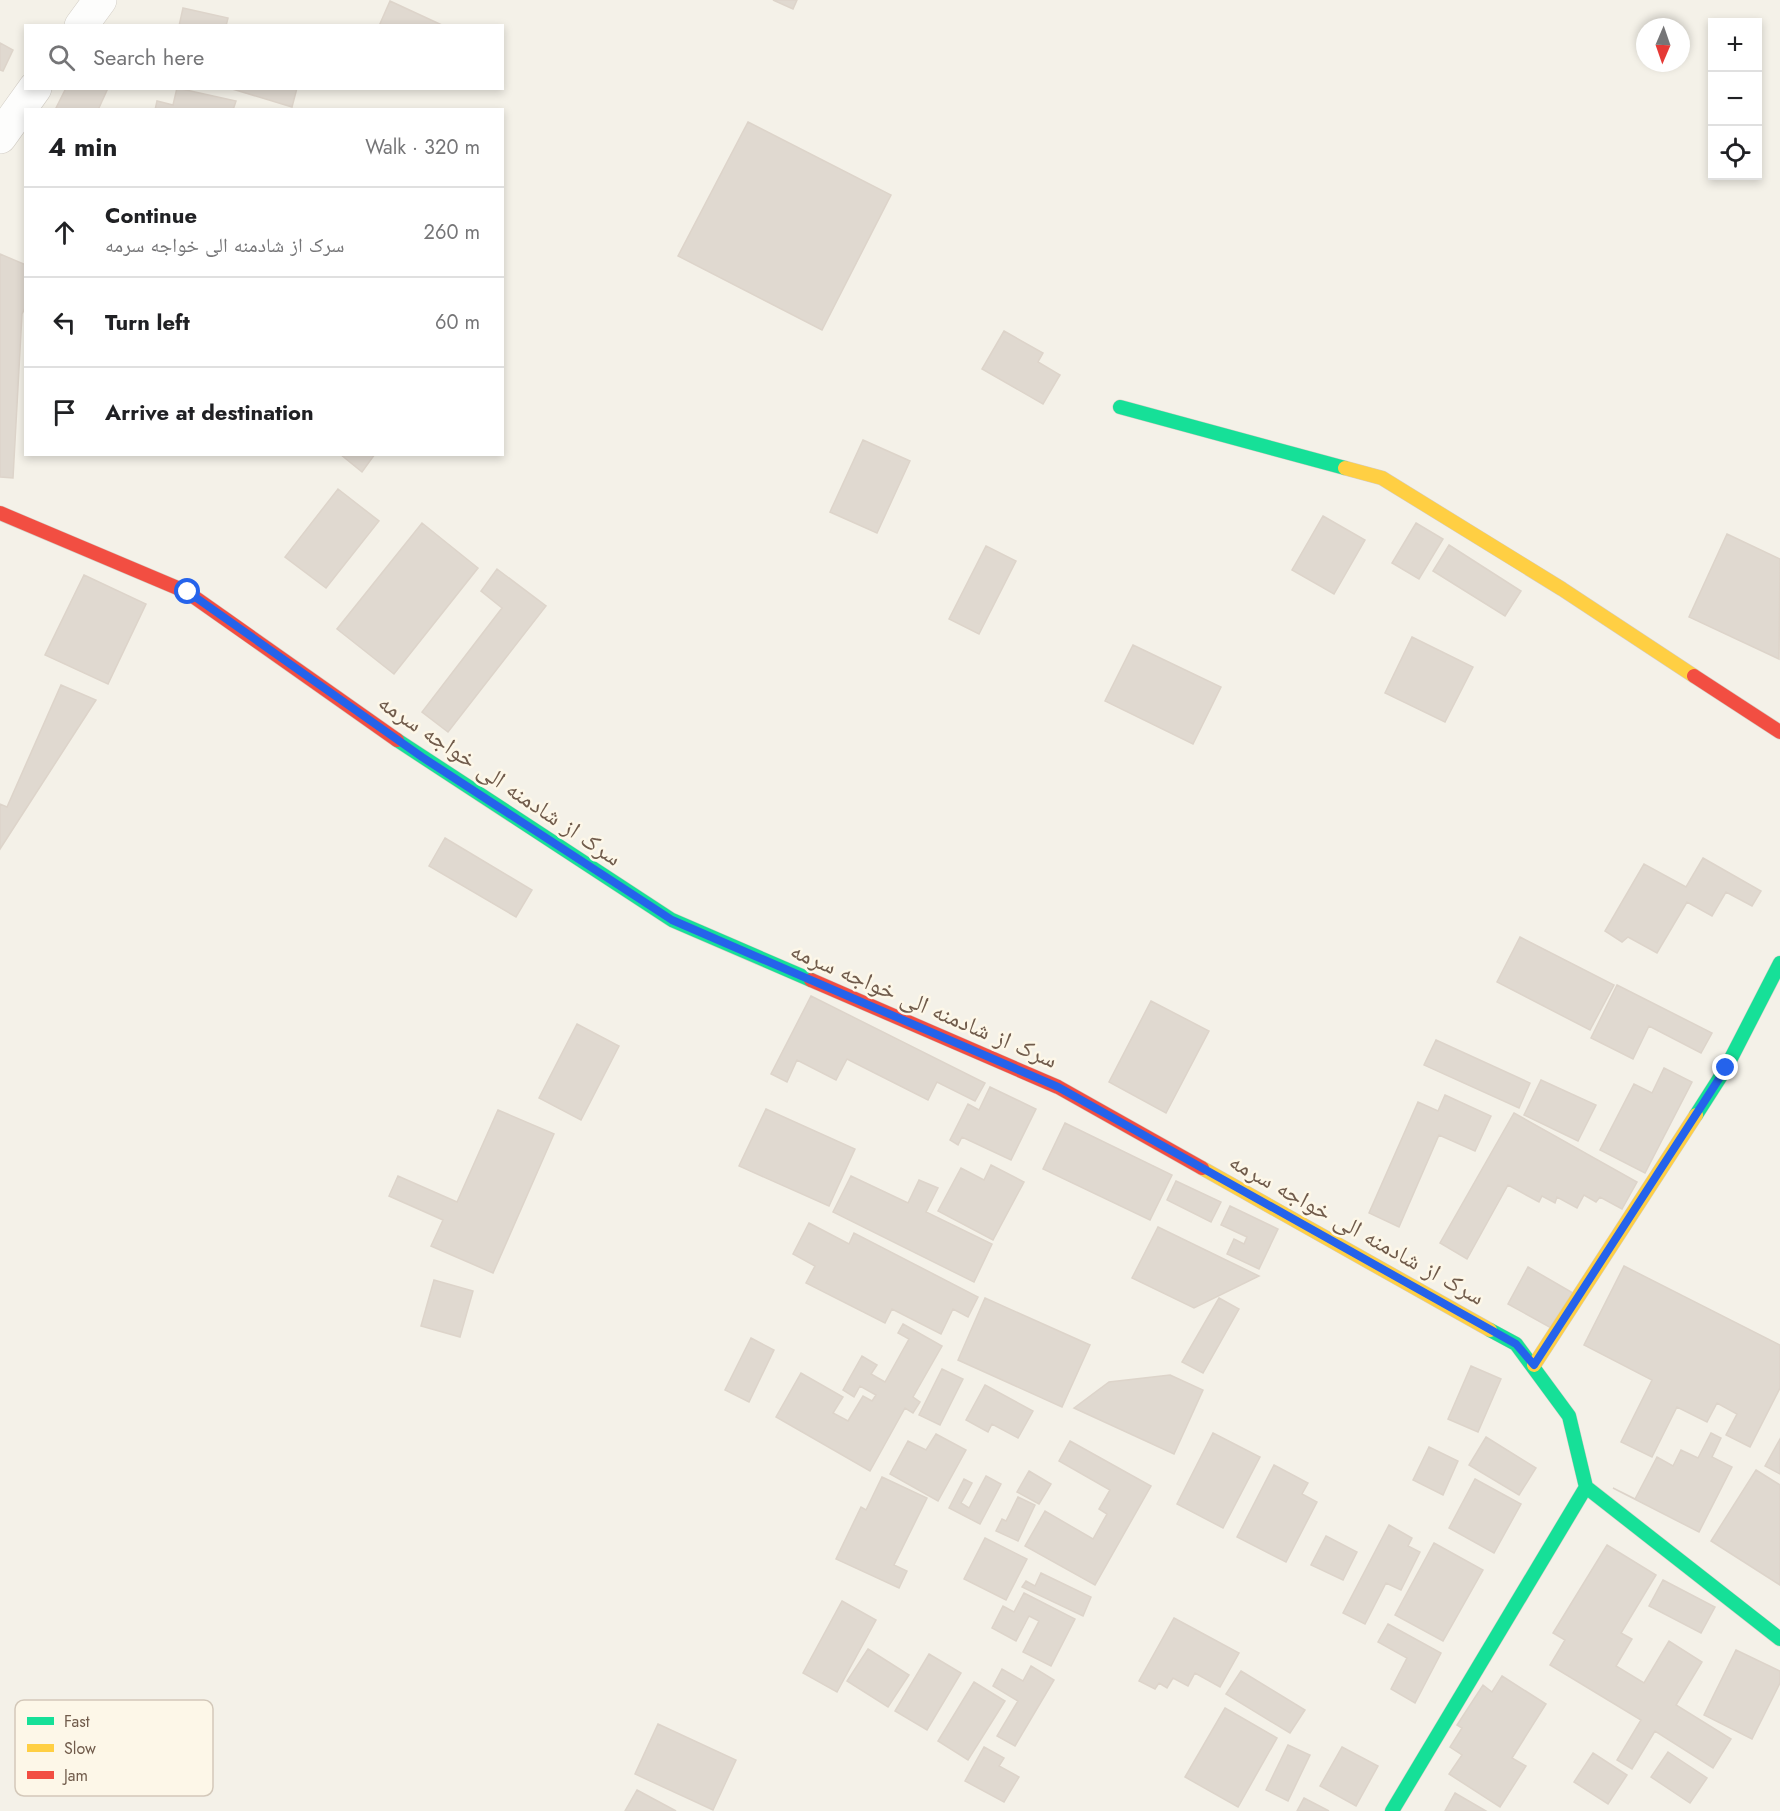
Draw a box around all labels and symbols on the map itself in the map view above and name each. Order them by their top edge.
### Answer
north arrow [1636,18,1690,72]
route start [174,578,200,604]
street label: سرک از شادمنه الی خواجه سرمه [371,685,629,874]
street label: سرک از شادمنه الی خواجه سرمه [785,932,1063,1077]
route end [1712,1054,1738,1080]
street label: سرک از شادمنه الی خواجه سرمه [1223,1144,1491,1314]
legend [15,1700,213,1796]
text: Fast [64,1710,90,1733]
text: Slow [64,1737,96,1760]
text: Jam [62,1764,88,1787]

